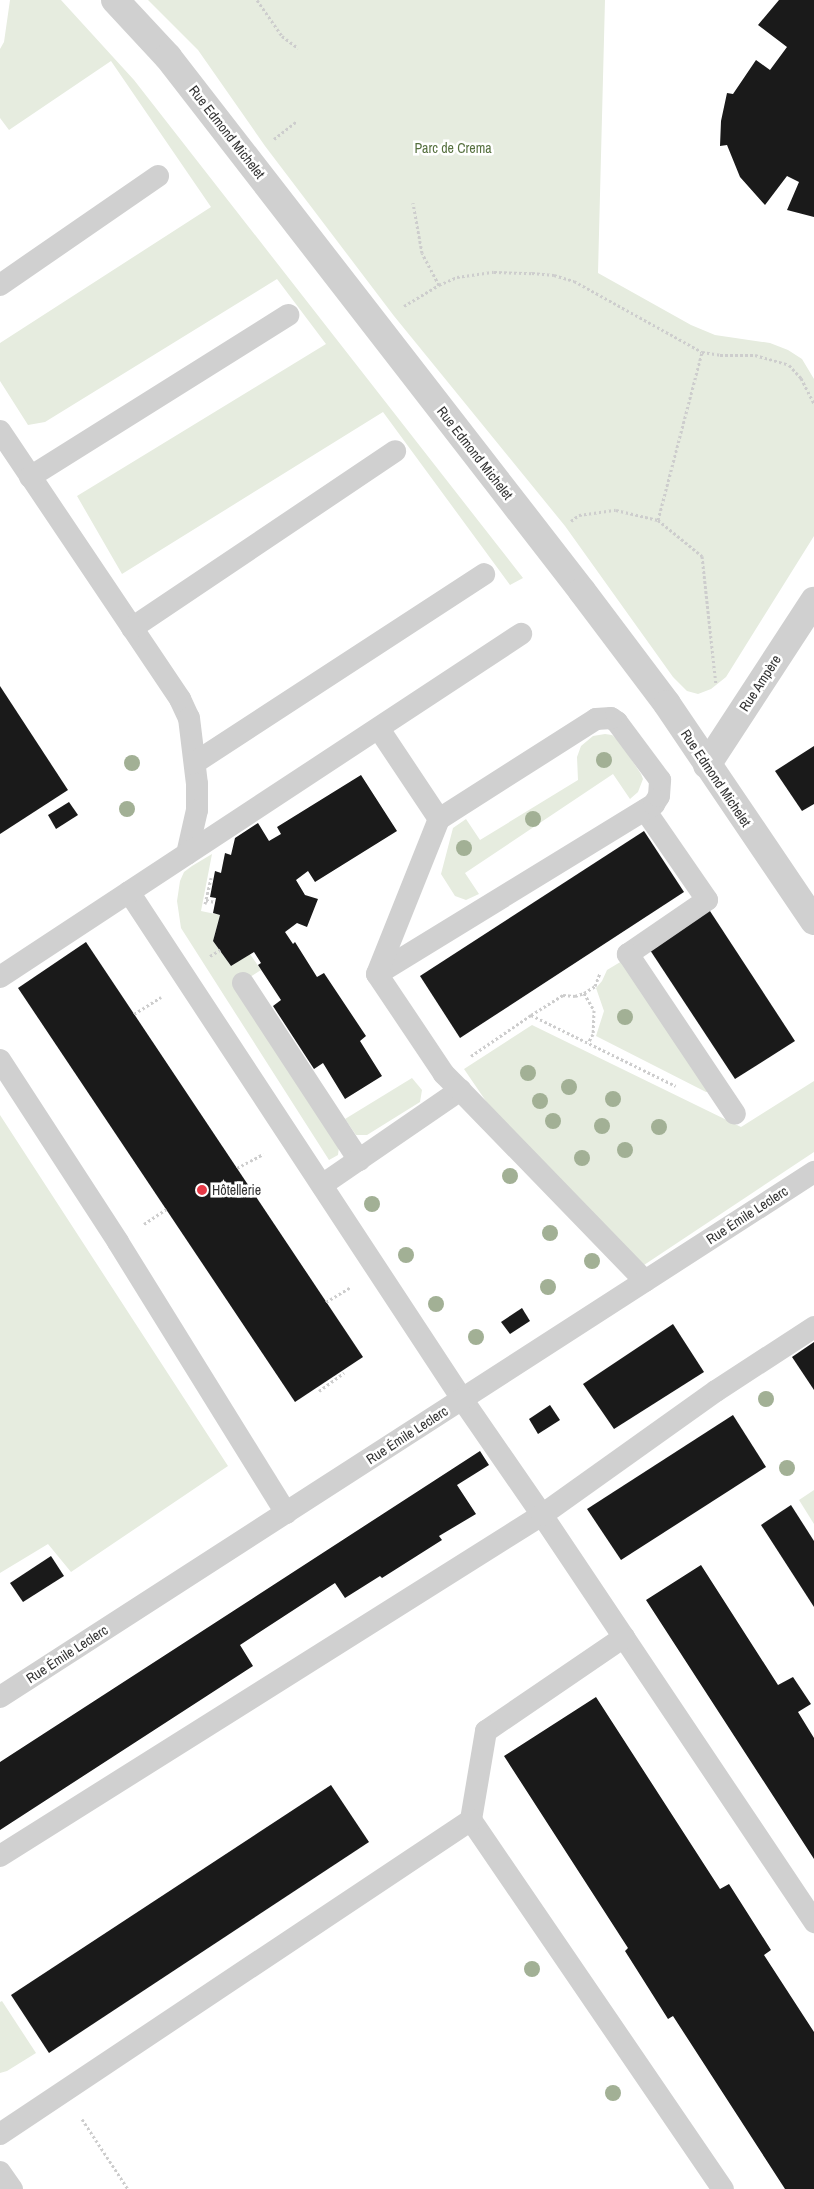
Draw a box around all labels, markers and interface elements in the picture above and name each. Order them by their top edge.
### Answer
street label: Rue Edmond Michelet [185,82,269,182]
park label: Parc de Crema [414,140,492,156]
street label: Rue Edmond Michelet [433,403,517,503]
street label: Rue Ampère [735,651,785,715]
street label: Rue Edmond Michelet [677,726,755,830]
place label: Hôtellerie [212,1182,261,1198]
street label: Rue Émile Leclerc [703,1182,791,1248]
marker: Hôtellerie [196,1184,208,1196]
street label: Rue Émile Leclerc [363,1402,451,1468]
street label: Rue Émile Leclerc [23,1621,111,1687]

